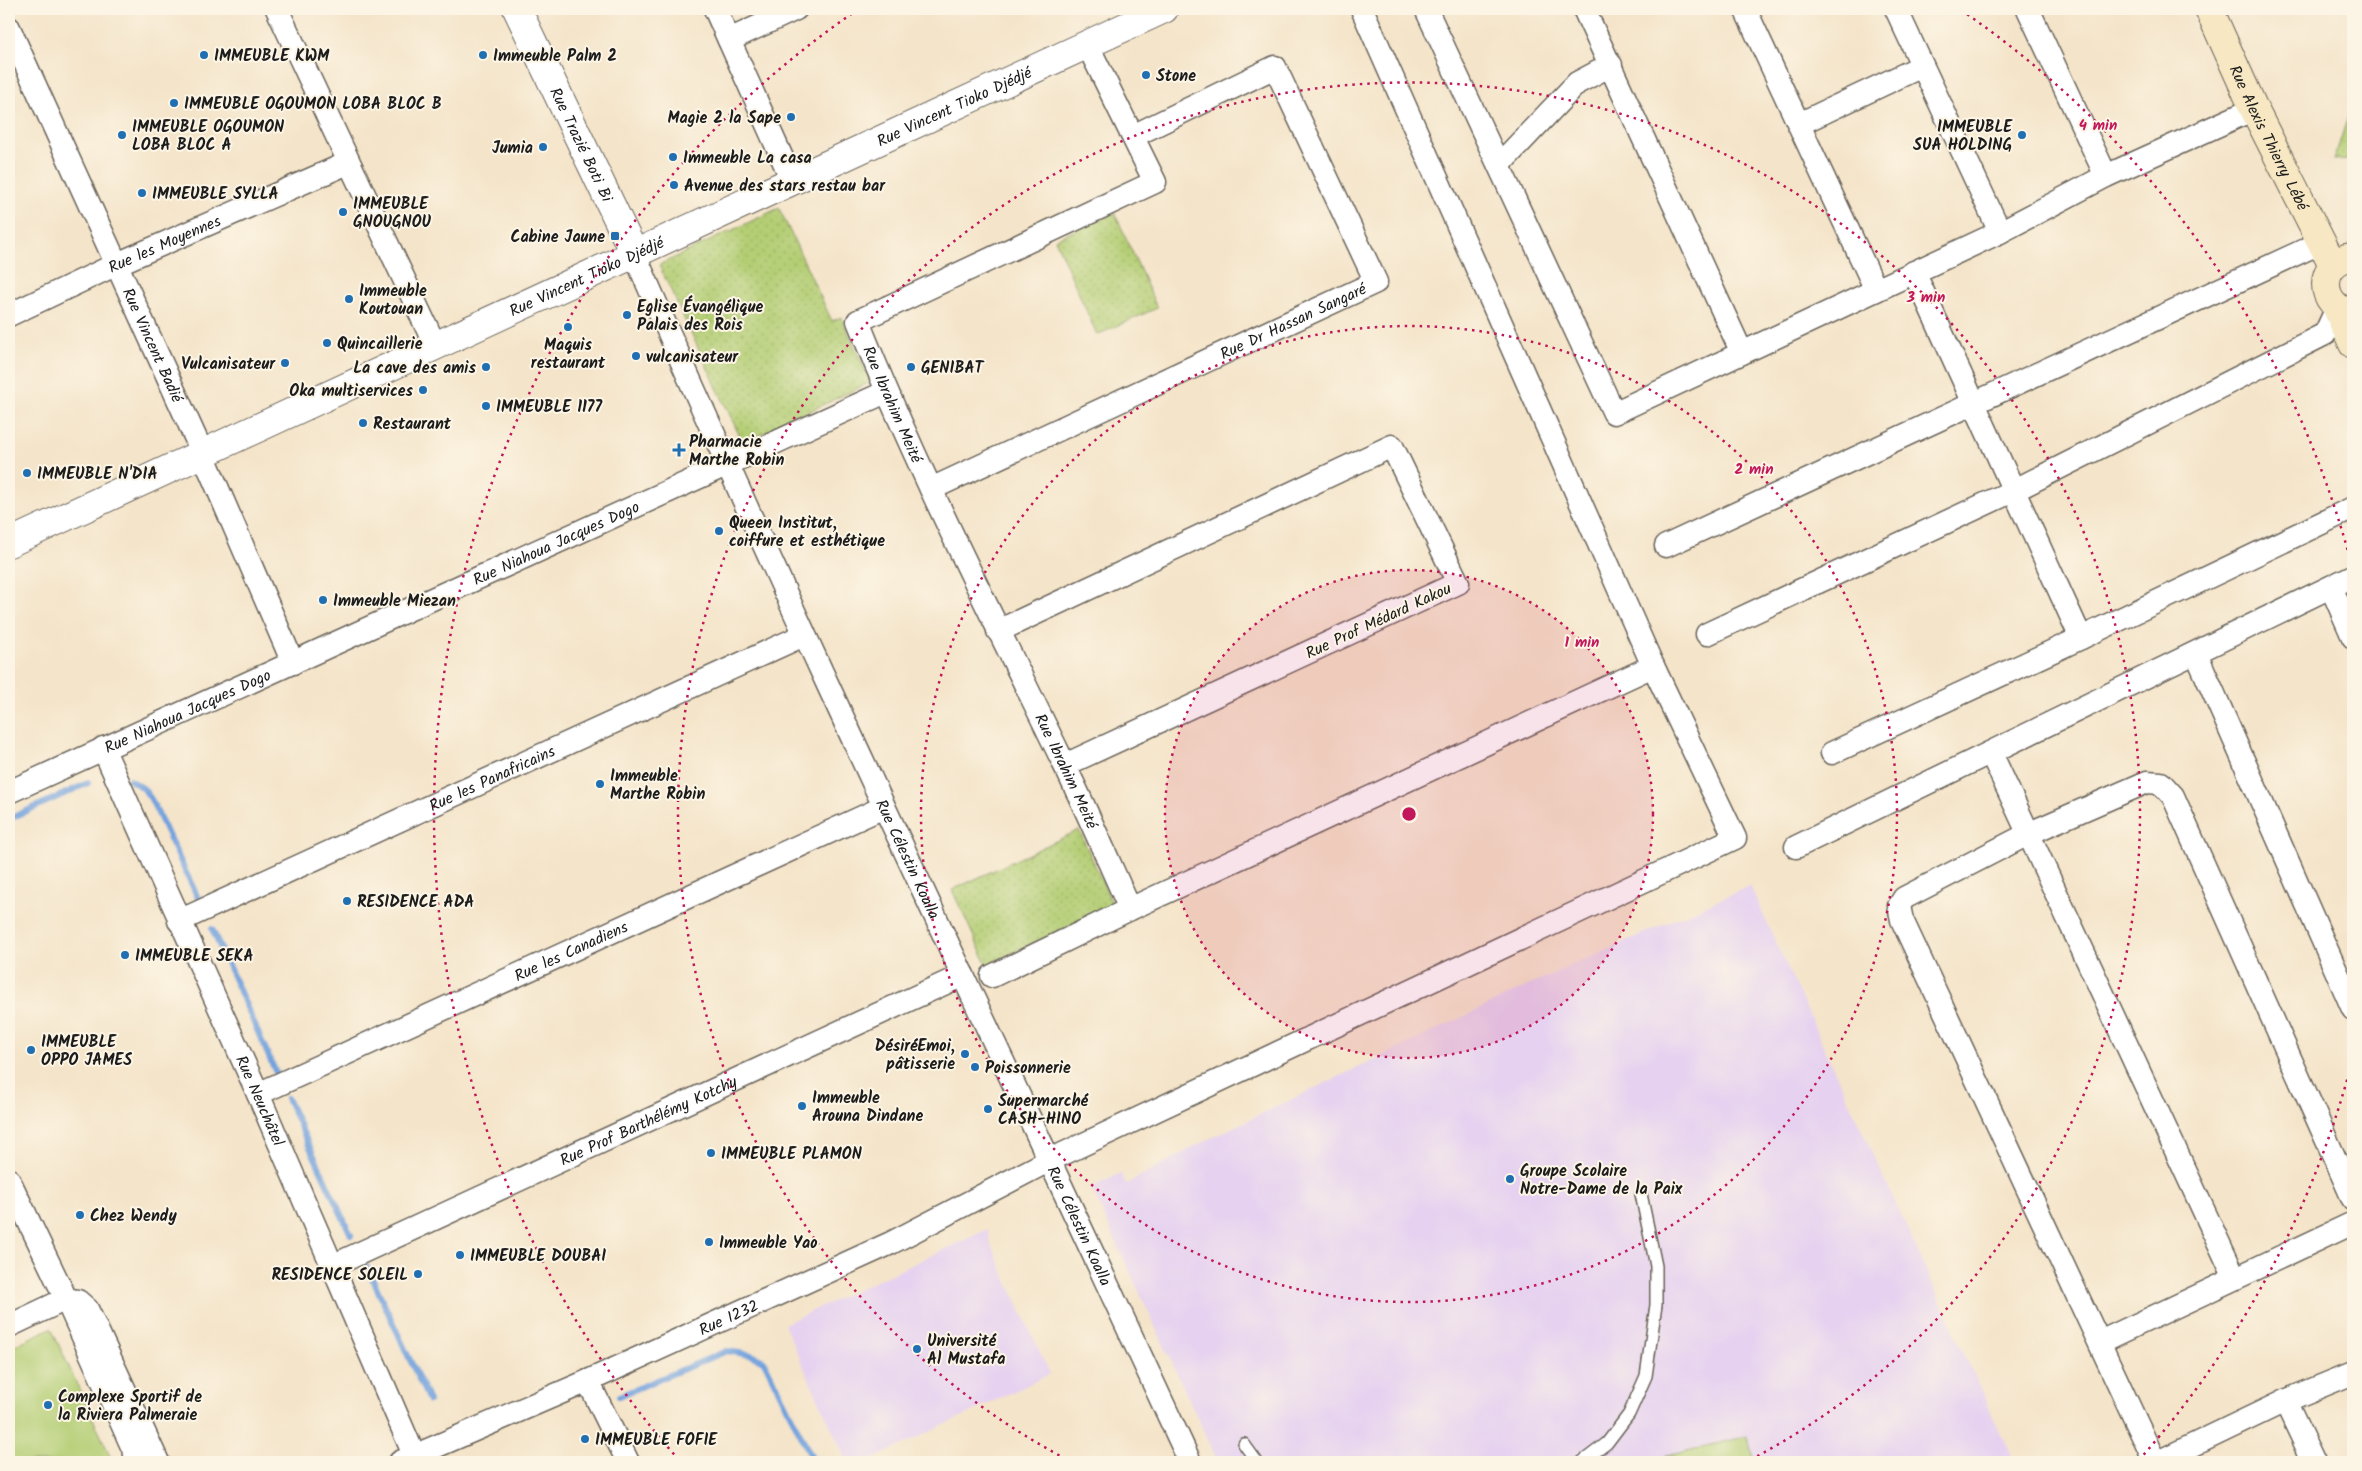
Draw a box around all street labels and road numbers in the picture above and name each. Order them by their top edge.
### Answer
street label: Rue Vincent Tioko Djédjé [873,60,1037,154]
street label: Rue Alexis Thierry Lébé [2222,61,2315,216]
street label: Rue Trazié Boti Bi [542,83,619,207]
street label: Rue les Moyennes [104,209,225,280]
street label: Rue Vincent Tioko Djédjé [505,230,669,324]
street label: Rue Dr Hassan Sangaré [1216,277,1372,367]
street label: Rue Vincent Badié [115,284,189,408]
street label: Rue Ibrahim Meité [855,342,929,468]
street label: Rue Niahoua Jacques Dogo [469,495,644,593]
street label: Rue Prof Médard Kakou [1302,576,1456,666]
street label: Rue Niahoua Jacques Dogo [101,663,275,761]
street label: Rue Ibrahim Meité [1027,710,1104,834]
street label: Rue les Panafricains [425,739,560,819]
street label: Rue Célestin Koalla [868,795,946,924]
street label: Rue les Canadiens [510,915,632,989]
street label: Rue Neuchâtel [228,1051,290,1150]
street label: Rue Prof Barthélémy Kotchy [556,1070,742,1173]
street label: Rue Célestin Koalla [1040,1162,1117,1290]
street label: Rue I232 [695,1294,763,1343]

